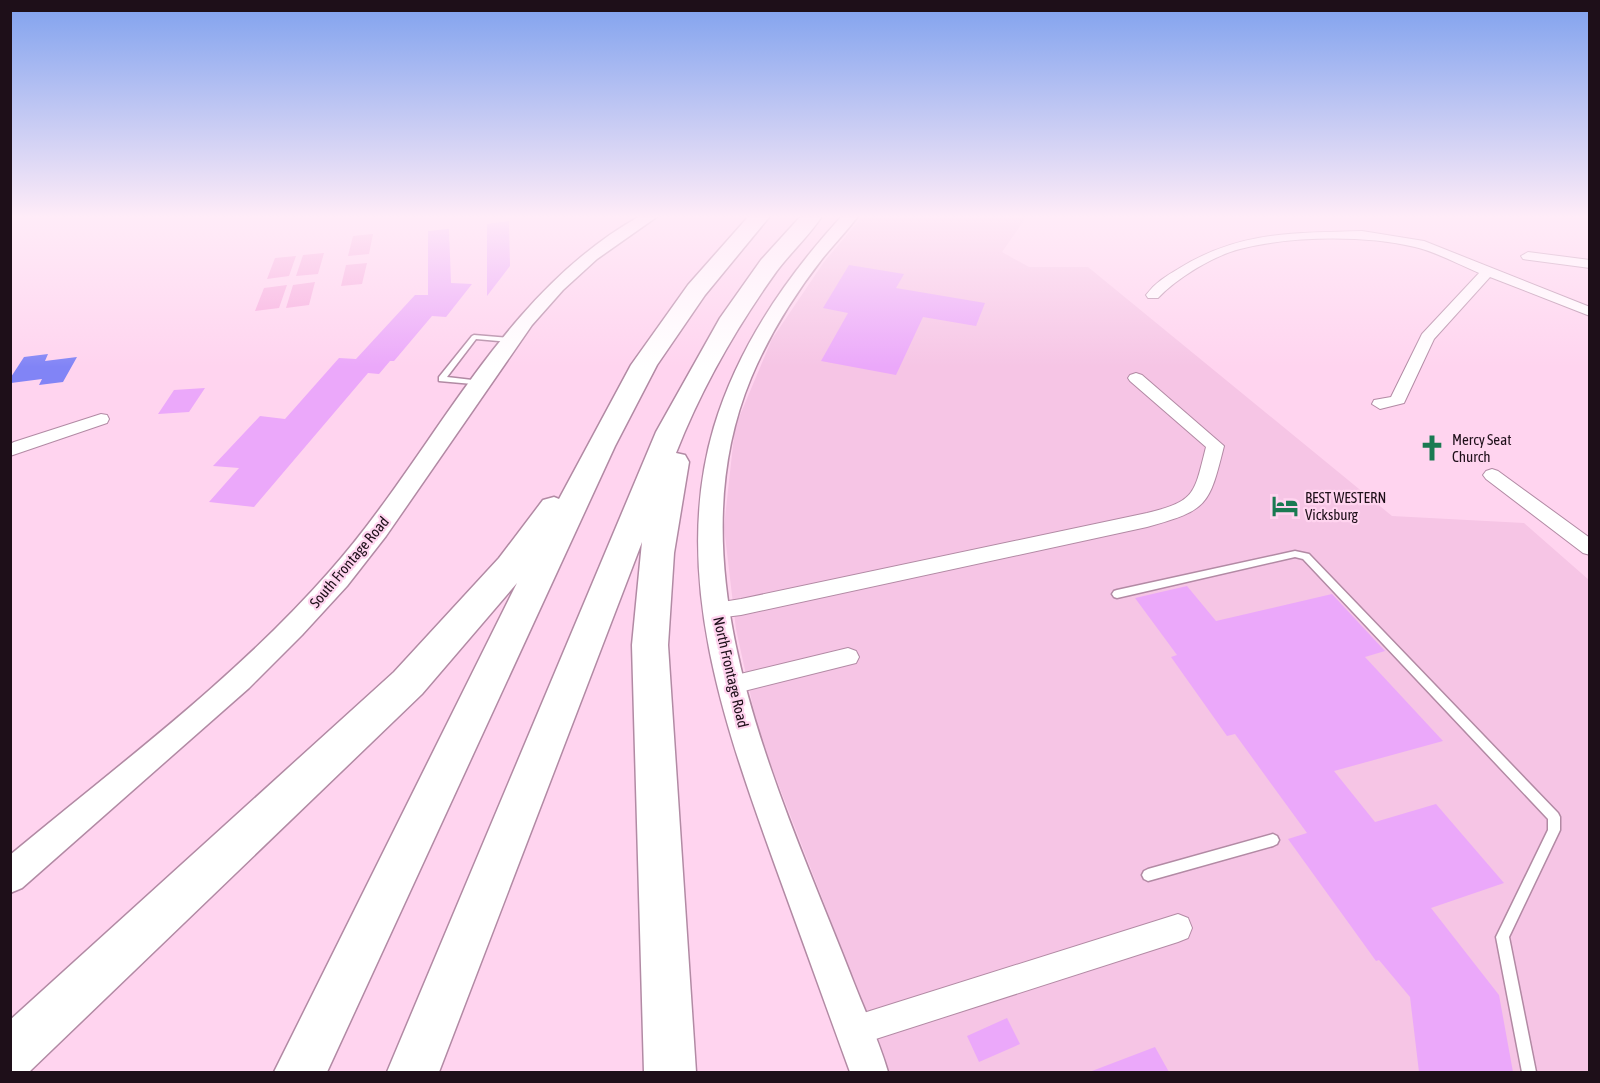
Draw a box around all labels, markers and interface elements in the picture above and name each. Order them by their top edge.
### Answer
place label: Mercy Seat Church [1452,431,1511,465]
church icon: Mercy Seat Church [1417,433,1447,463]
place label: BEST WESTERN Vicksburg [1305,489,1386,523]
hotel icon: BEST WESTERN Vicksburg [1270,491,1300,521]
street label: South Frontage Road [306,513,392,611]
street label: North Frontage Road [710,615,752,729]

